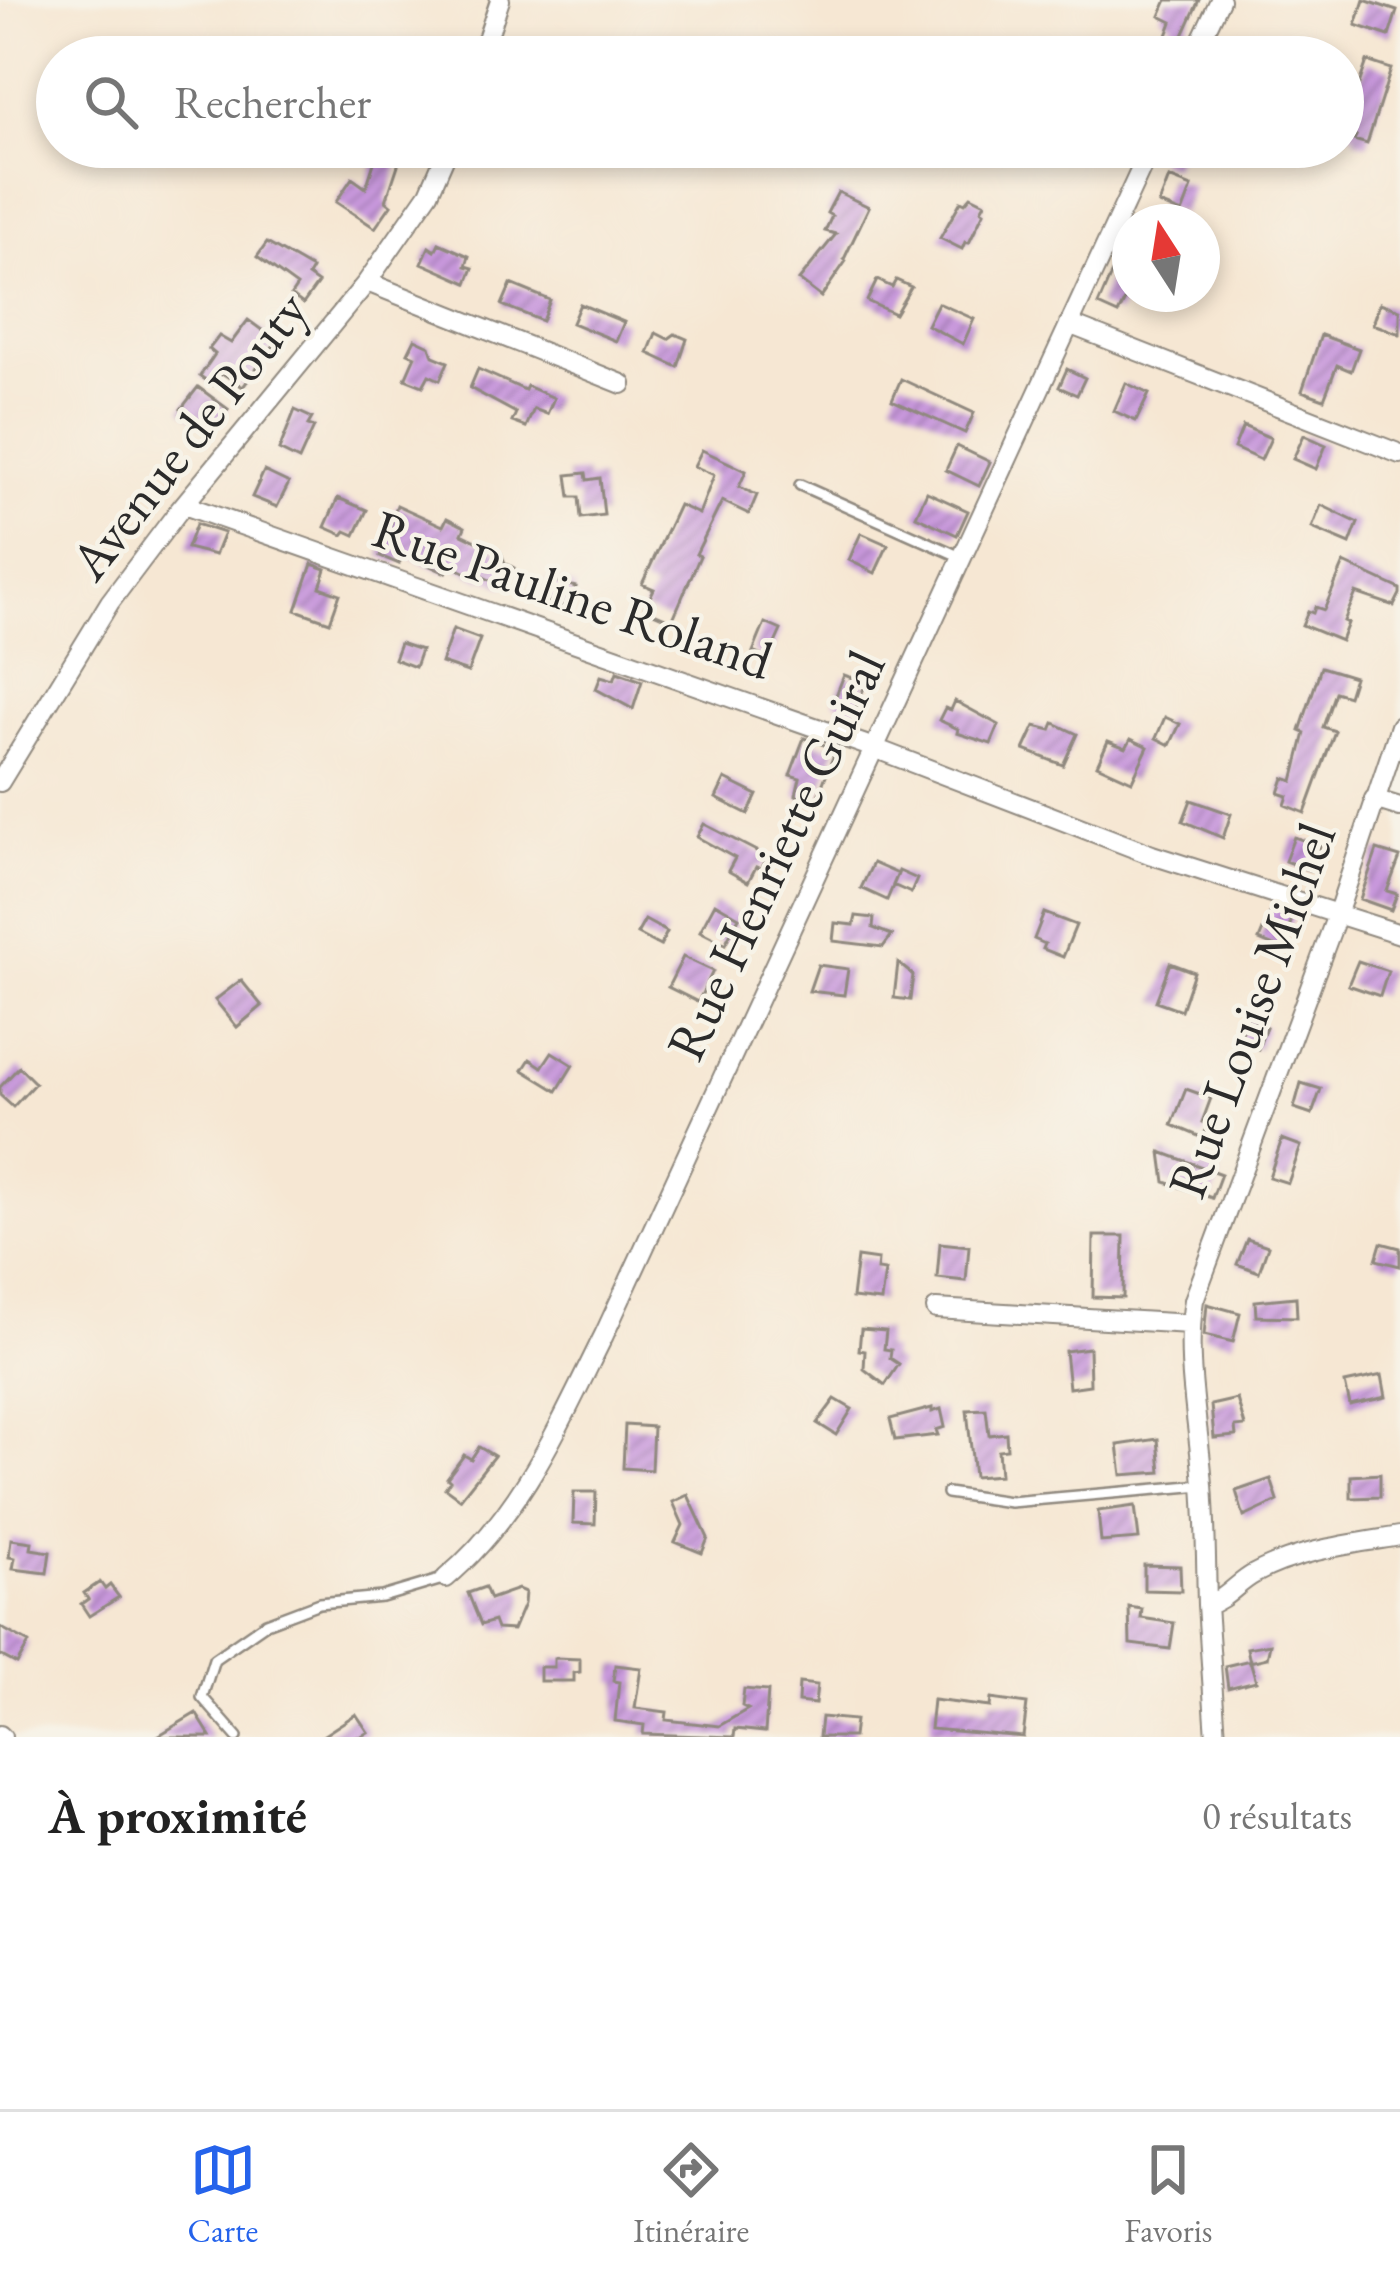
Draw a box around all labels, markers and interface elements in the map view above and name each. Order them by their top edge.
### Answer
search box [36,36,1364,168]
icon: search [78,69,144,135]
text: Rechercher [174,73,371,131]
north arrow [1112,204,1220,312]
street label: Avenue de Pouty [53,276,323,594]
street label: Rue Pauline Roland [364,493,782,695]
street label: Rue Henriette Guiral [649,639,901,1071]
street label: Rue Louise Michel [1151,813,1351,1207]
text: À proximité [48,1782,307,1848]
text: 0 résultats [1202,1790,1352,1841]
tab: Carte [187,2137,258,2252]
tab: Itinéraire [633,2137,749,2252]
tab: Favoris [1124,2137,1213,2252]

